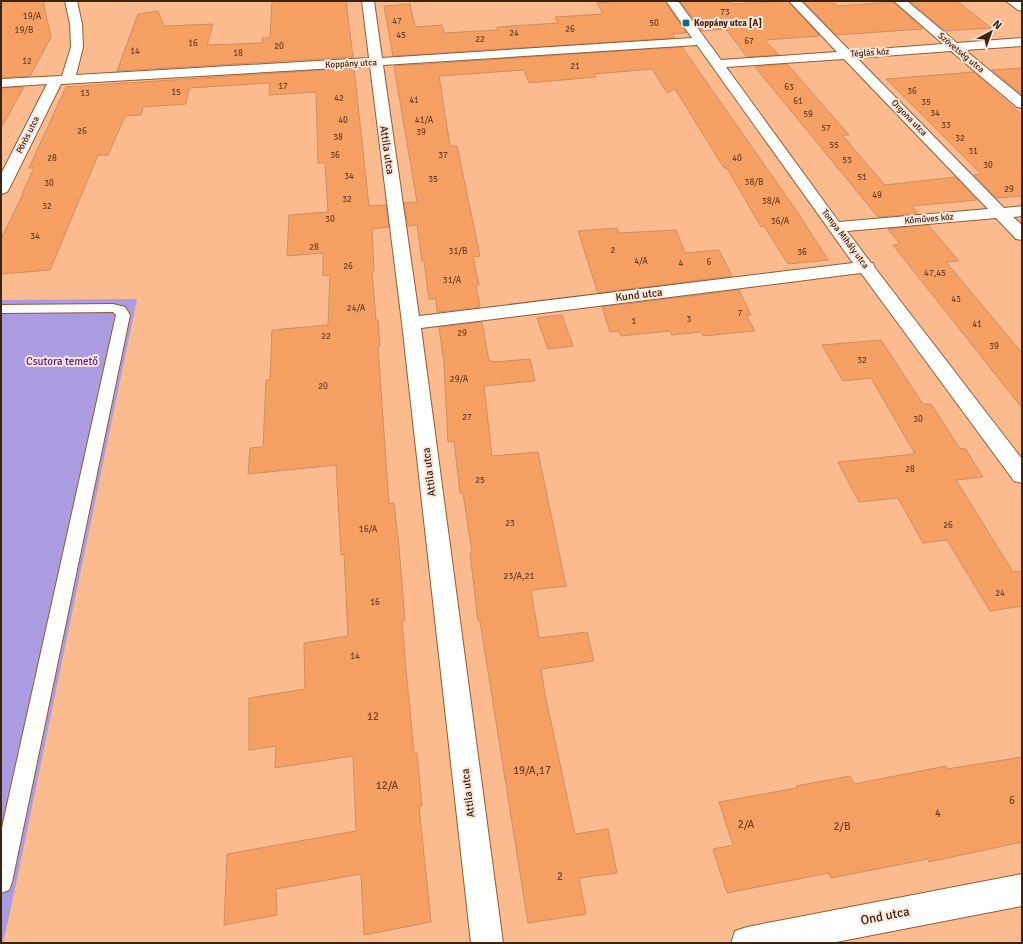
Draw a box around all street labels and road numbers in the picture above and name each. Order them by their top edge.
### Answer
street label: Szövetség utca [936,30,987,76]
street label: Téglás köz [850,46,890,60]
street label: Koppány utca [325,57,378,71]
street label: Orgona utca [889,97,930,139]
street label: Pörös utca [14,114,42,155]
street label: Attila utca [377,125,397,176]
street label: Tompa Mihály utca [819,207,871,271]
street label: Kőműves köz [904,211,954,227]
street label: Kund utca [615,286,664,304]
street label: Attila utca [420,446,438,497]
street label: Attila utca [459,767,477,818]
street label: Ond utca [859,903,911,929]

